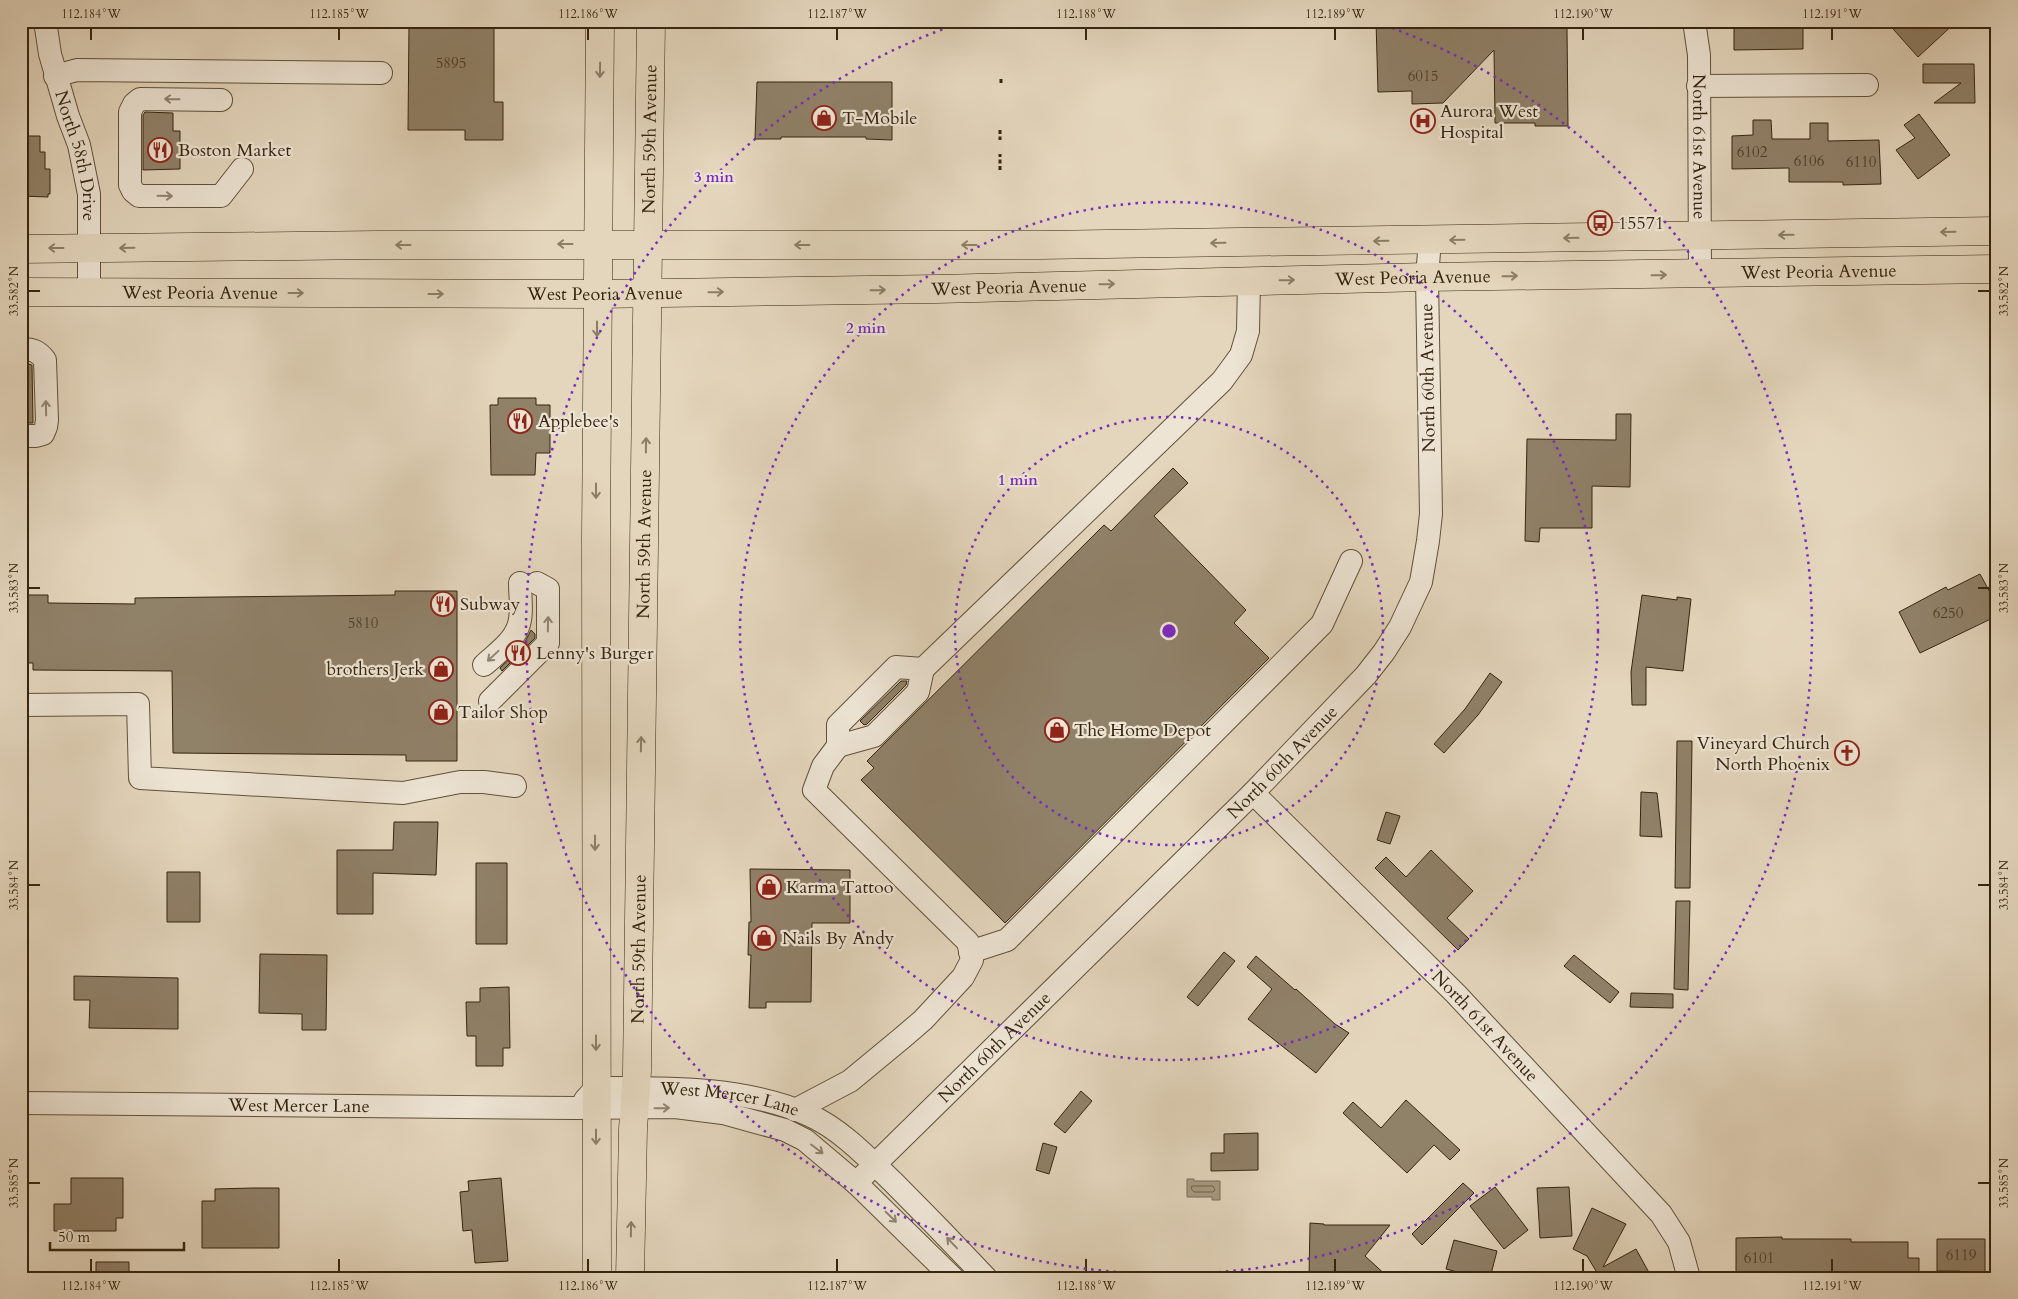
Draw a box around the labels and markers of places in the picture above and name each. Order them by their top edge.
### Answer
place label: Aurora West Hospital [1440,99,1538,145]
shop icon: T-Mobile [811,105,837,131]
place label: T-Mobile [842,106,917,131]
hospital icon: Aurora West Hospital [1410,108,1436,134]
restaurant icon: Boston Market [147,137,173,163]
place label: Boston Market [178,138,292,163]
bus stop icon: 15571 [1587,210,1613,236]
place label: 15571 [1618,211,1664,236]
restaurant icon: Applebee's [507,408,533,434]
place label: Applebee's [538,409,619,434]
restaurant icon: Subway [430,591,456,617]
place label: Subway [460,592,521,617]
centre of rings [1160,622,1178,640]
restaurant icon: Lenny's Burger [505,640,531,666]
place label: Lenny's Burger [536,641,654,666]
shop icon: brothers Jerk [428,656,454,682]
place label: brothers Jerk [326,657,424,682]
shop icon: Tailor Shop [428,699,454,725]
place label: Tailor Shop [458,700,548,725]
shop icon: The Home Depot [1044,717,1070,743]
place label: The Home Depot [1074,718,1211,743]
place label: Vineyard Church North Phoenix [1697,731,1830,777]
church icon: Vineyard Church North Phoenix [1834,740,1860,766]
shop icon: Karma Tattoo [756,874,782,900]
place label: Karma Tattoo [786,875,894,900]
shop icon: Nails By Andy [751,925,777,951]
place label: Nails By Andy [782,926,895,951]

